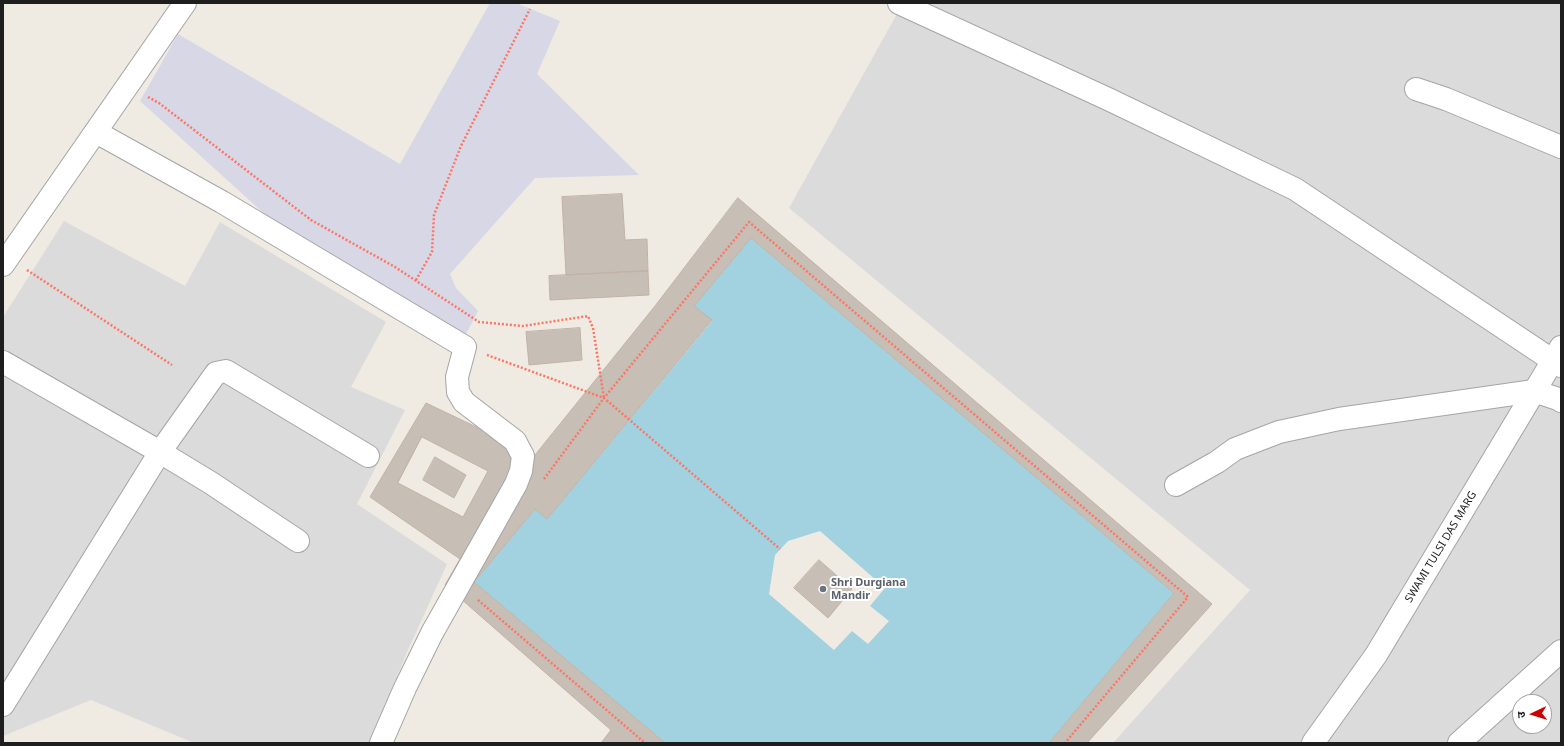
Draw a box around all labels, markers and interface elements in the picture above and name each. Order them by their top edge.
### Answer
street label: SWAMI TULSI DAS MARG [1402,489,1480,605]
place label: Shri Durgiana Mandir [831,576,906,602]
marker: Shri Durgiana Mandir [818,584,828,594]
north arrow [1512,694,1552,734]
text: उ [1513,711,1528,719]

